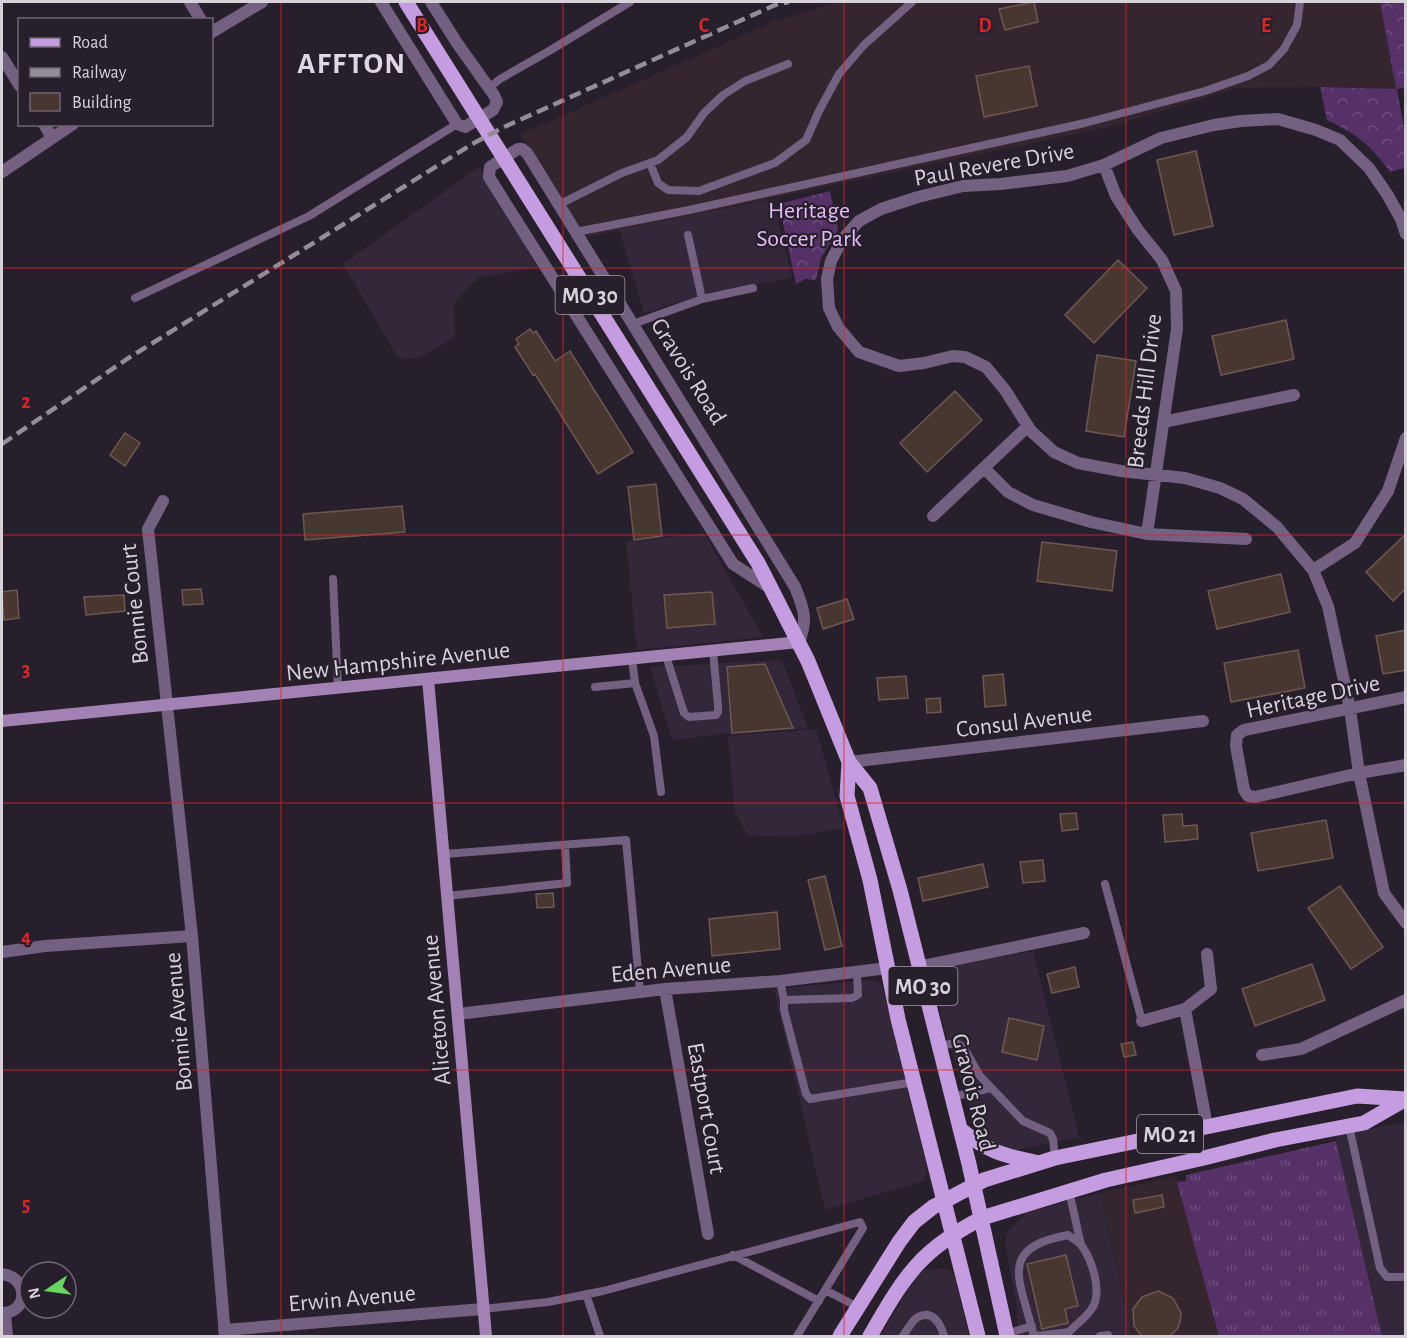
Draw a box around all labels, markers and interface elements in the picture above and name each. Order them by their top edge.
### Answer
text: B [416,16,428,36]
text: C [699,16,710,36]
text: D [978,16,992,36]
text: E [1261,16,1271,36]
legend [18,18,213,126]
text: Road [72,34,108,52]
district label: AFFTON [297,49,407,79]
text: Railway [72,64,127,82]
text: Building [72,94,132,112]
street label: Paul Revere Drive [912,139,1076,191]
park label: Heritage Soccer Park [756,199,862,251]
road number: MO 30 [556,276,624,314]
street label: Breeds Hill Drive [1124,312,1166,470]
street label: Gravois Road [646,314,730,429]
text: 2 [21,392,31,412]
street label: Bonnie Court [117,542,153,665]
street label: New Hampshire Avenue [285,638,511,686]
text: 3 [22,660,30,680]
street label: Heritage Drive [1244,671,1382,723]
street label: Consul Avenue [955,702,1094,742]
text: 4 [21,927,31,947]
street label: Aliceton Avenue [418,934,456,1086]
street label: Bonnie Avenue [161,951,197,1092]
street label: Eden Avenue [610,953,732,987]
road number: MO 30 [888,967,958,1005]
street label: Gravois Road [947,1031,999,1153]
street label: Eastport Court [683,1041,729,1176]
road number: MO 21 [1137,1115,1203,1153]
text: 5 [22,1195,30,1215]
north arrow [18,1260,78,1320]
street label: Erwin Avenue [287,1281,417,1317]
text: N [25,1286,43,1300]

